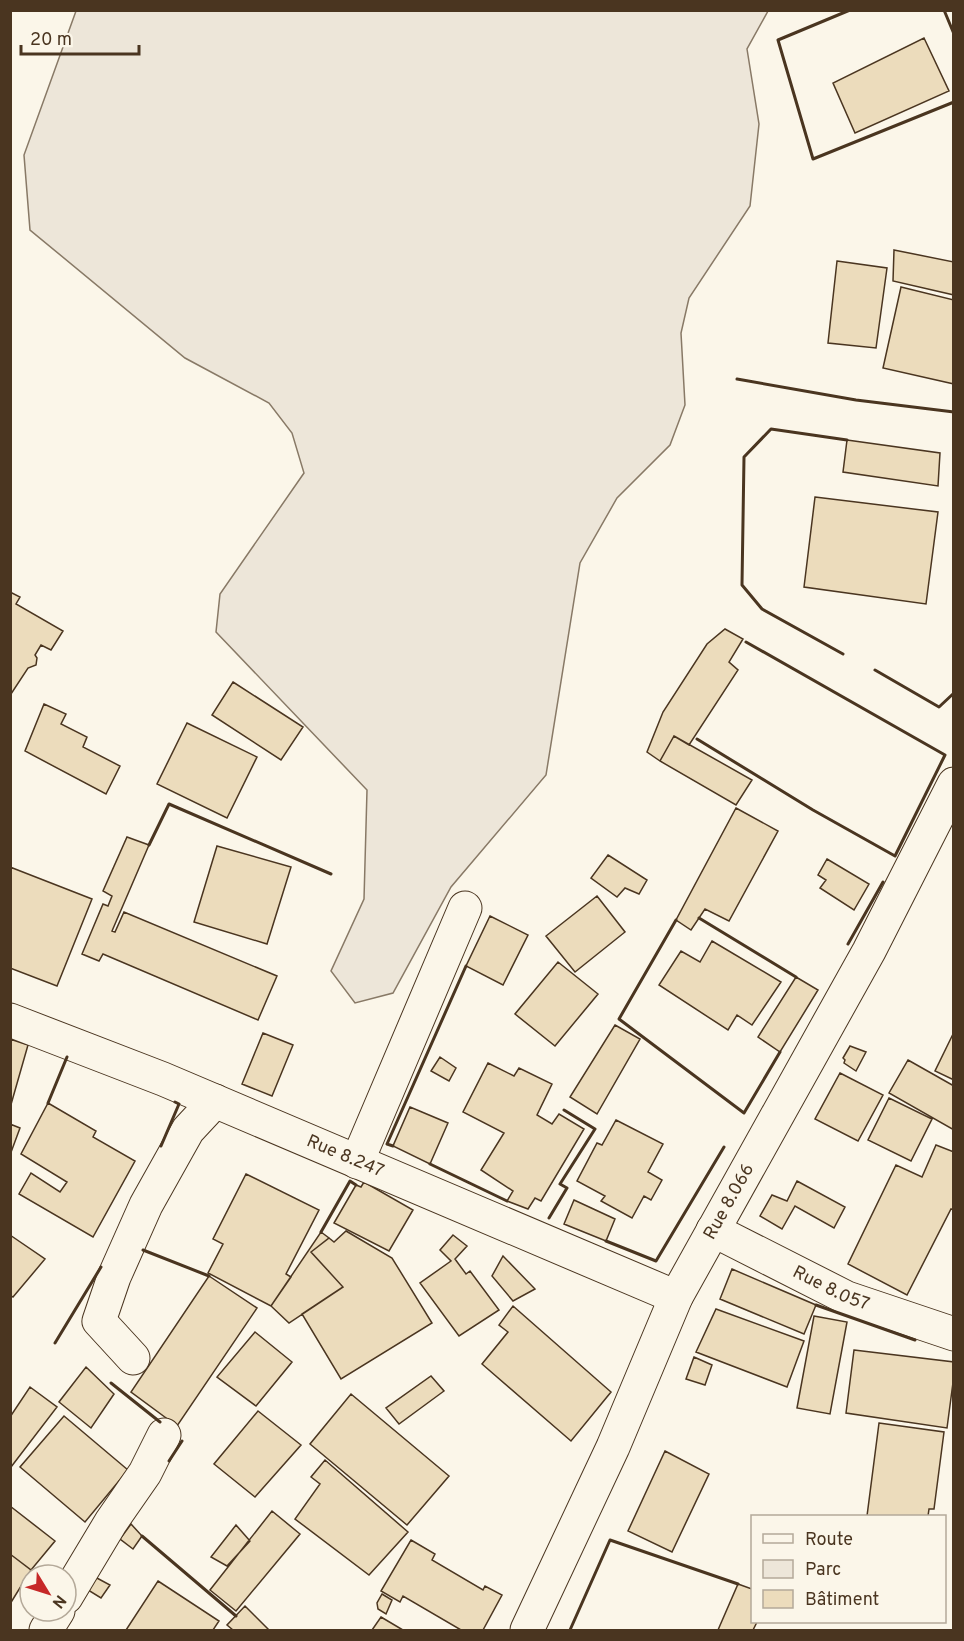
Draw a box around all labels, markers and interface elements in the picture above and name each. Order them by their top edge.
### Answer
scale bar [21,18,140,56]
text: 20 m [30,29,72,52]
street label: Rue 8.247 [303,1130,387,1183]
street label: Rue 8.066 [699,1160,760,1244]
street label: Rue 8.057 [789,1261,873,1316]
legend [751,1515,946,1623]
text: Route [805,1529,853,1552]
text: Parc [805,1559,841,1582]
north arrow [18,1563,78,1623]
text: Bâtiment [805,1589,879,1612]
text: N [47,1590,70,1612]

